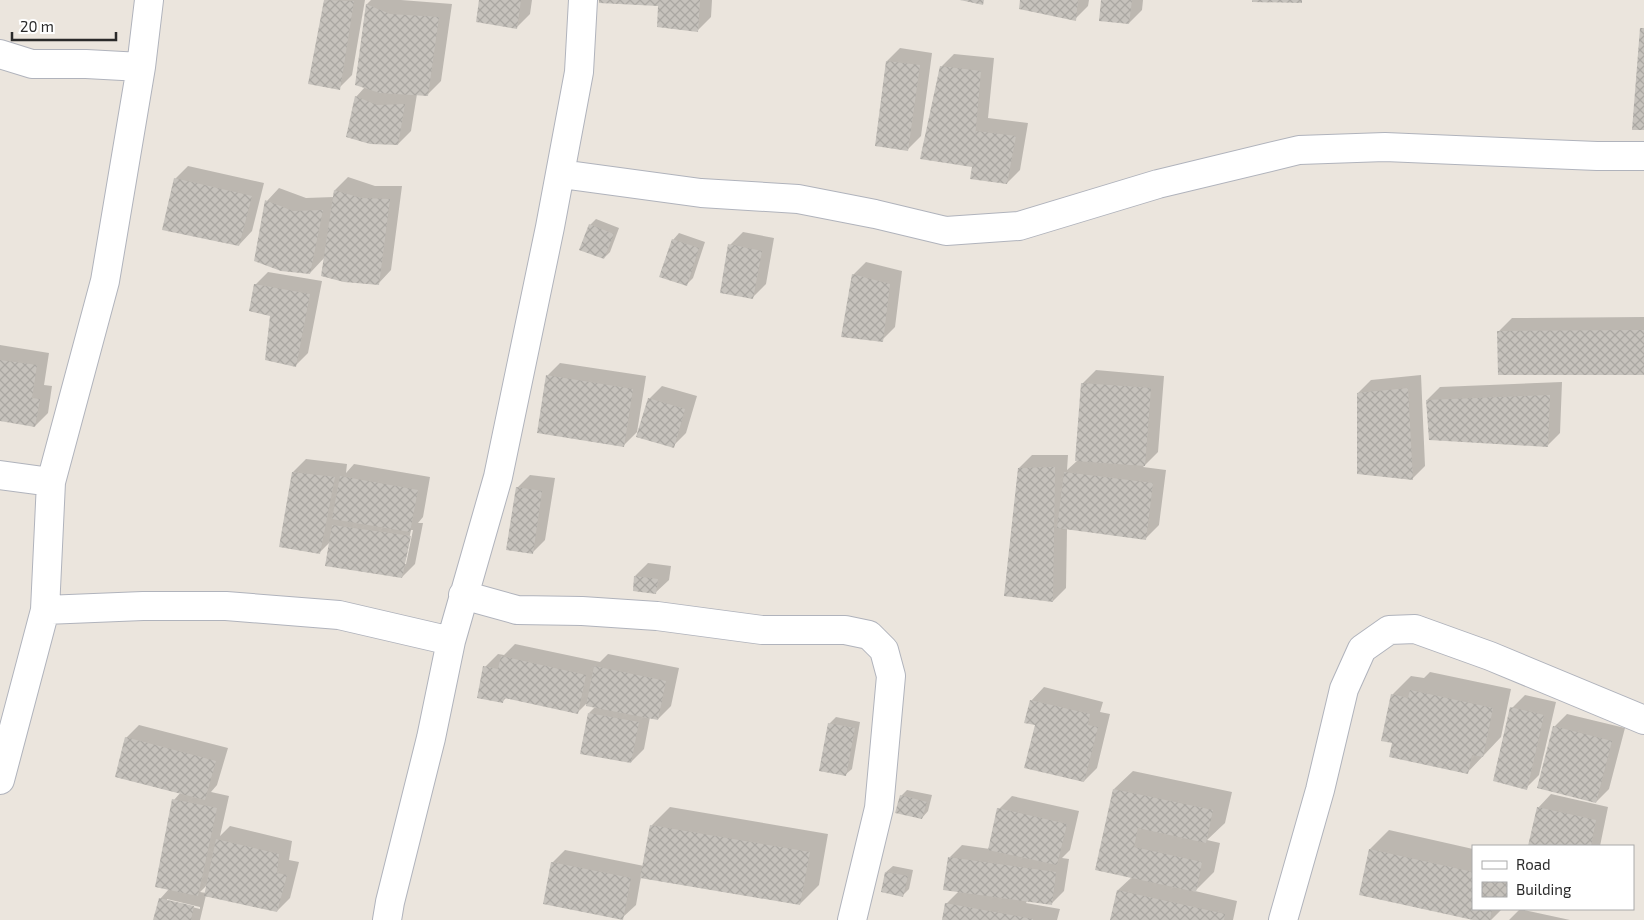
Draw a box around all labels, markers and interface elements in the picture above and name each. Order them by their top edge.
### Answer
scale bar [12,10,116,42]
text: 20 m [20,17,54,35]
legend [1472,845,1634,910]
text: Road [1516,855,1551,873]
text: Building [1516,880,1572,898]

